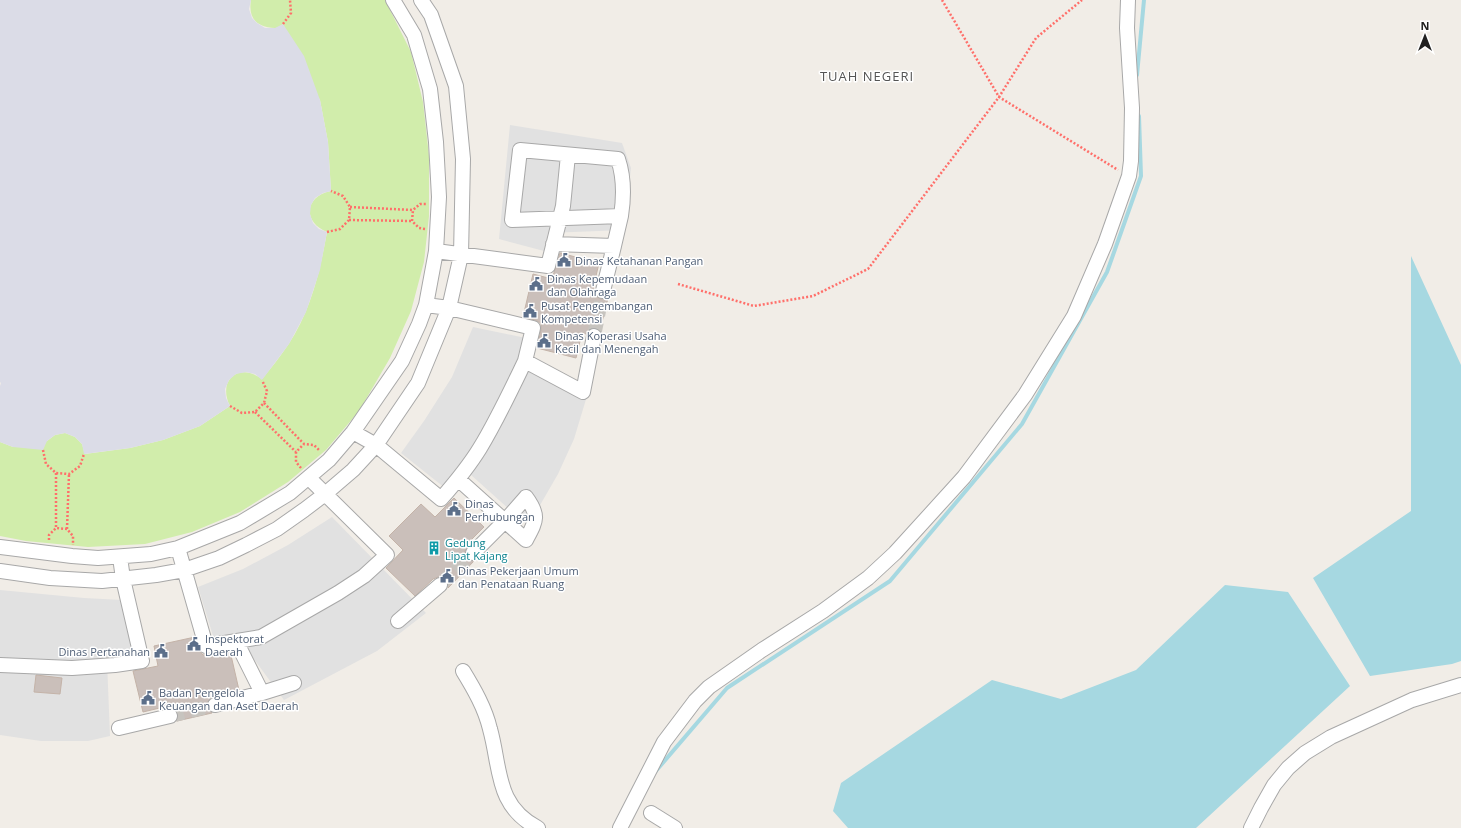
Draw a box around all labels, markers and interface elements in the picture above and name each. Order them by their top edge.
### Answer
north arrow [1405,16,1445,56]
text: N [1421,18,1429,33]
district label: TUAH NEGERI [820,67,914,85]
public building icon: Dinas Ketahanan Pangan [556,252,572,268]
place label: Dinas Ketahanan Pangan [575,253,703,268]
place label: Dinas Kepemudaan dan Olahraga [547,271,647,299]
public building icon: Dinas Kepemudaan dan Olahraga [528,276,544,292]
place label: Pusat Pengembangan Kompetensi [541,298,653,326]
public building icon: Pusat Pengembangan Kompetensi [522,303,538,319]
place label: Dinas Koperasi Usaha Kecil dan Menengah [555,328,667,356]
public building icon: Dinas Koperasi Usaha Kecil dan Menengah [536,333,552,349]
place label: Dinas Perhubungan [465,496,535,524]
public building icon: Dinas Perhubungan [446,501,462,517]
place label: Gedung Lipat Kajang [445,535,508,563]
building icon: Gedung Lipat Kajang [426,540,442,556]
place label: Dinas Pekerjaan Umum dan Penataan Ruang [458,563,579,591]
public building icon: Dinas Pekerjaan Umum dan Penataan Ruang [439,568,455,584]
place label: Inspektorat Daerah [205,631,264,659]
public building icon: Inspektorat Daerah [186,636,202,652]
public building icon: Dinas Pertanahan [153,643,169,659]
place label: Dinas Pertanahan [58,644,150,659]
place label: Badan Pengelola Keuangan dan Aset Daerah [159,685,298,713]
public building icon: Badan Pengelola Keuangan dan Aset Daerah [140,690,156,706]

